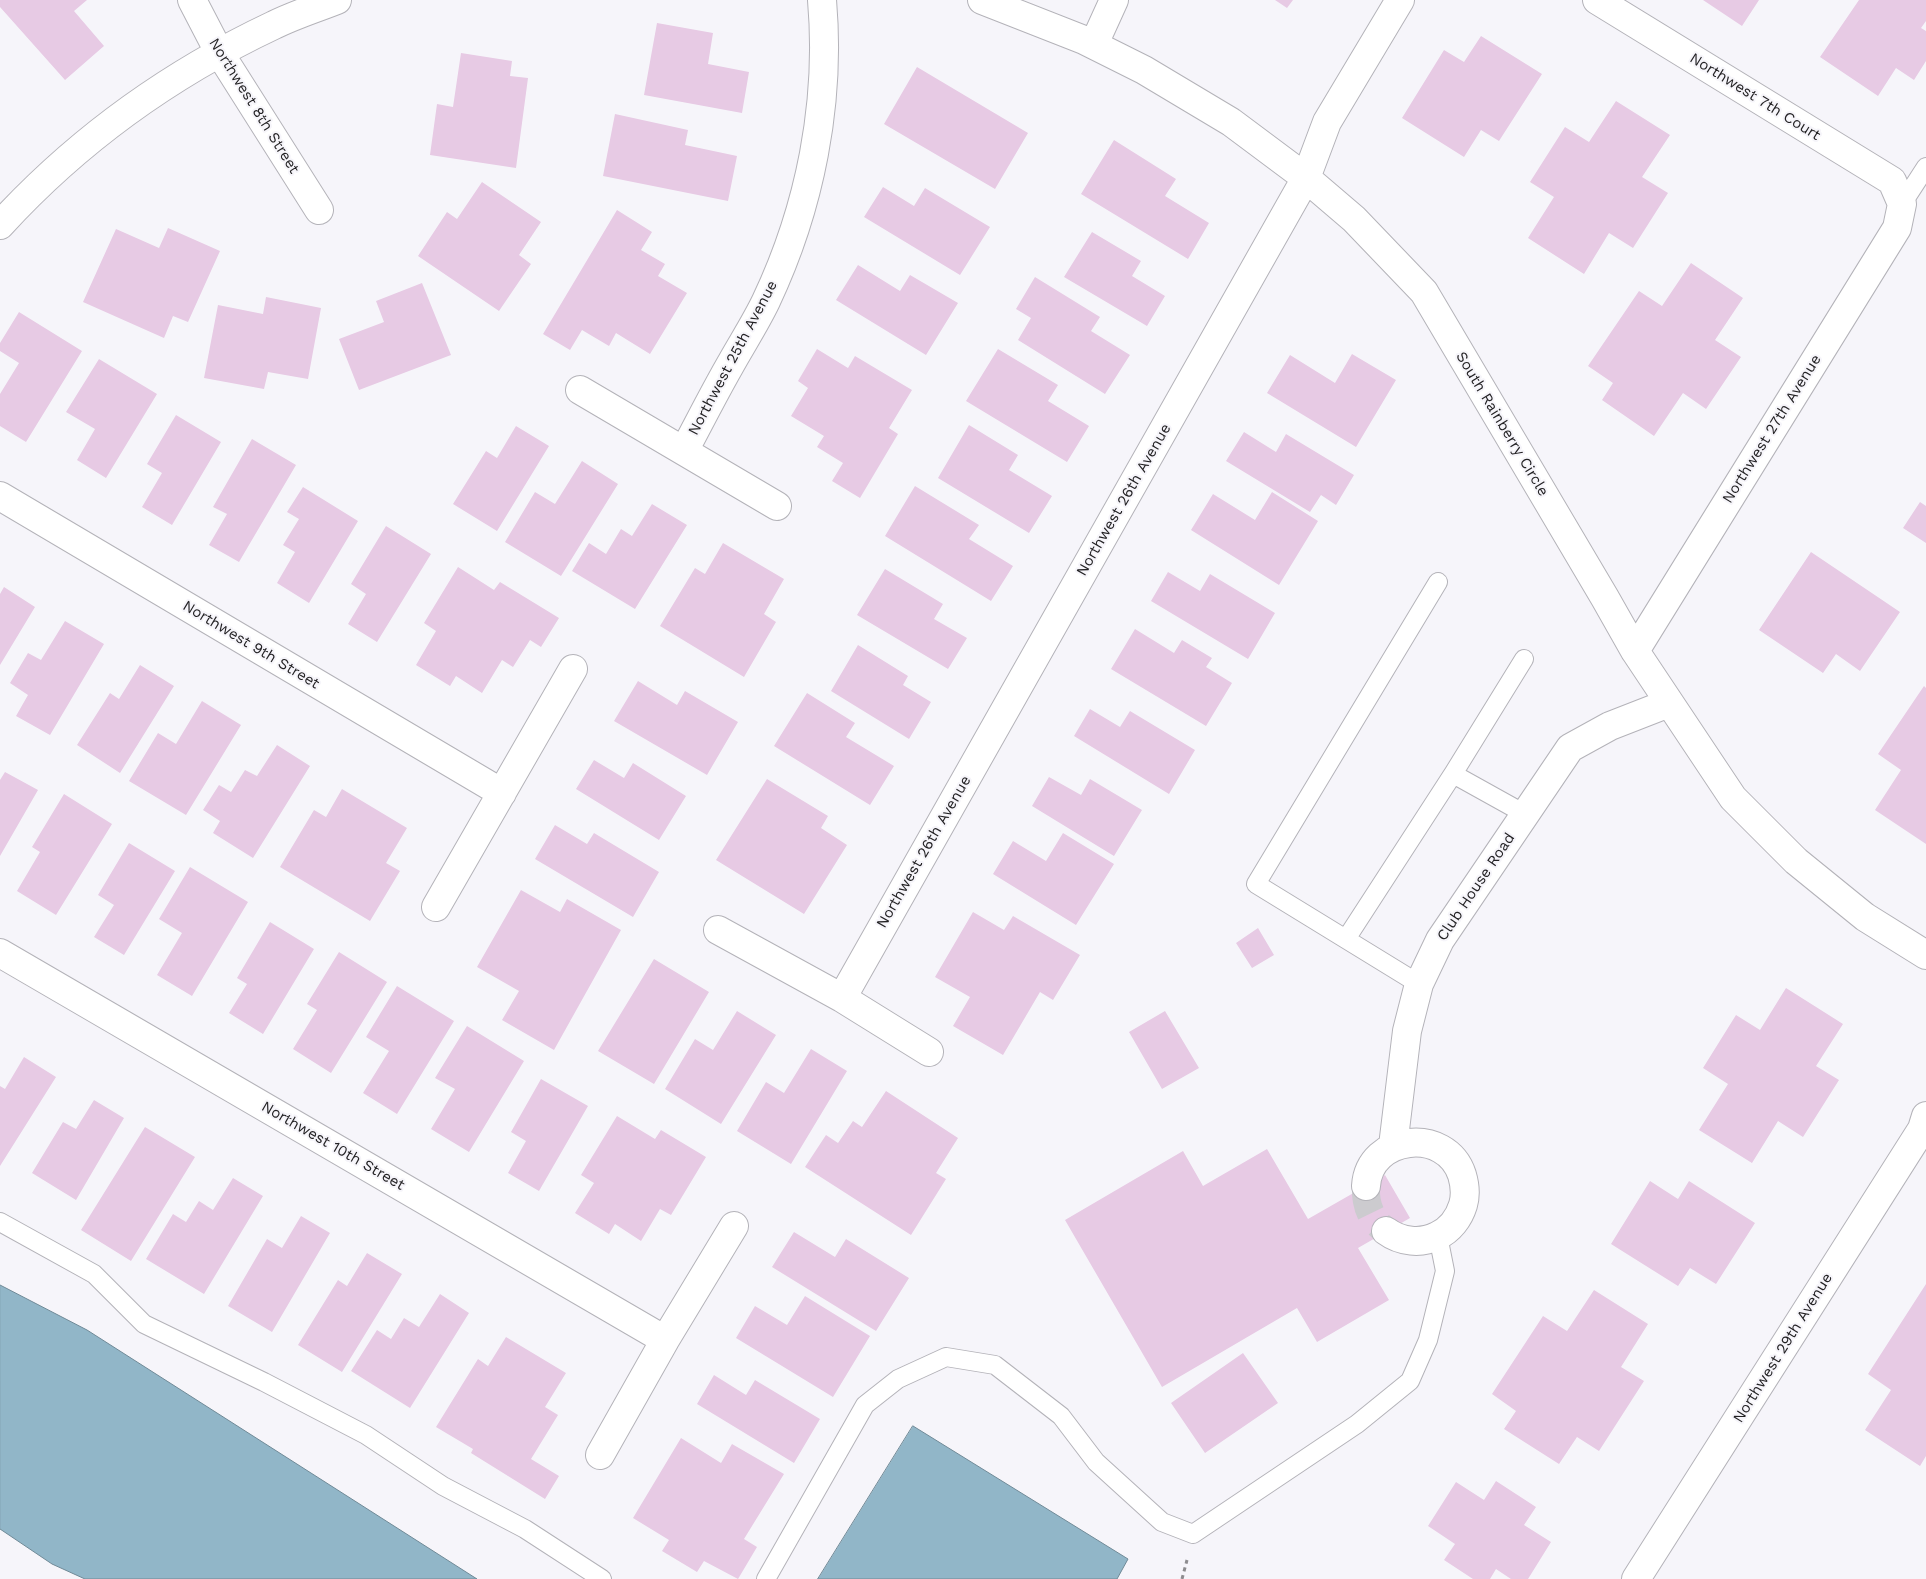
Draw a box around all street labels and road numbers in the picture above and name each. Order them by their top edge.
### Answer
street label: Northwest 8th Street [205,35,303,177]
street label: Northwest 7th Court [1686,49,1824,145]
street label: Northwest 25th Avenue [685,278,781,438]
street label: South Rainberry Circle [1452,349,1552,499]
street label: Northwest 27th Avenue [1719,351,1825,507]
street label: Northwest 26th Avenue [1073,421,1175,579]
street label: Northwest 9th Street [179,597,323,693]
street label: Northwest 26th Avenue [873,773,975,931]
street label: Club House Road [1433,830,1519,944]
street label: Northwest 10th Street [258,1098,408,1194]
street label: Northwest 29th Avenue [1730,1270,1836,1426]

